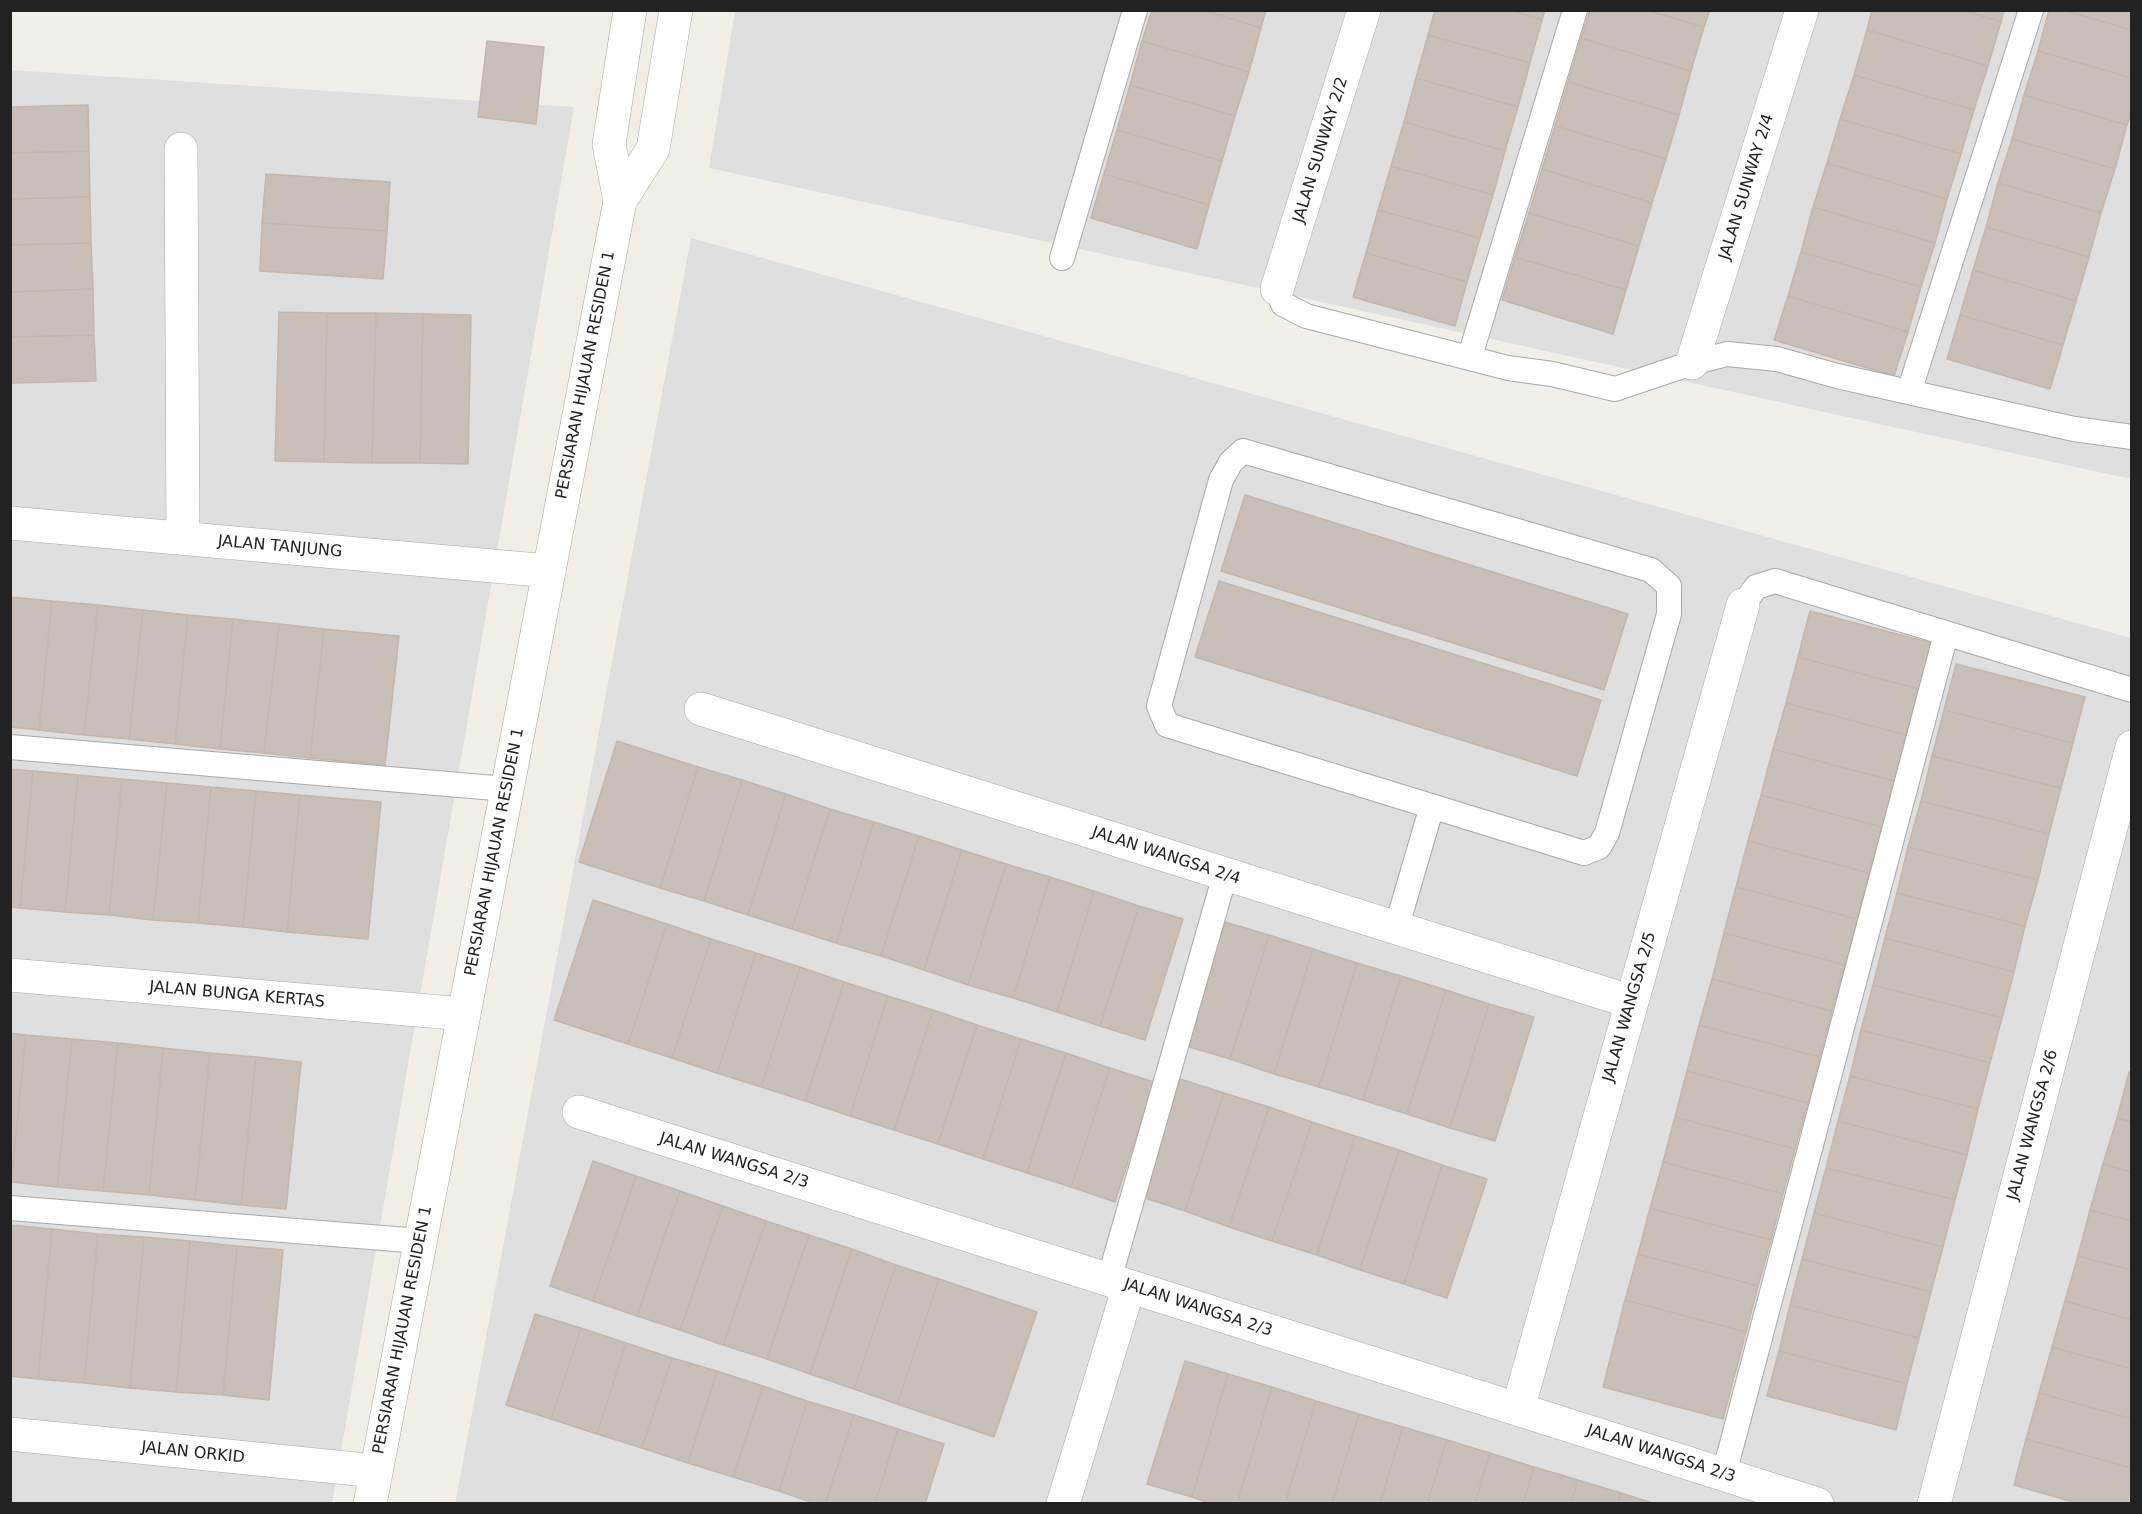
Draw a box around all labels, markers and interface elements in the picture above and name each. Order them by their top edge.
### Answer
street label: JALAN SUNWAY 2/2 [1290,75,1352,225]
street label: JALAN SUNWAY 2/4 [1716,112,1778,262]
street label: PERSIARAN HIJAUAN RESIDEN 1 [552,249,620,501]
street label: JALAN TANJUNG [217,532,343,562]
street label: PERSIARAN HIJAUAN RESIDEN 1 [461,726,529,978]
street label: JALAN WANGSA 2/4 [1089,823,1243,889]
street label: JALAN WANGSA 2/5 [1599,930,1661,1084]
street label: JALAN BUNGA KERTAS [149,978,325,1012]
street label: JALAN WANGSA 2/6 [2004,1048,2062,1202]
street label: JALAN WANGSA 2/3 [657,1129,811,1193]
street label: PERSIARAN HIJAUAN RESIDEN 1 [369,1204,437,1456]
street label: JALAN WANGSA 2/3 [1121,1275,1275,1341]
street label: JALAN WANGSA 2/3 [1584,1421,1738,1487]
street label: JALAN ORKID [140,1438,246,1468]

